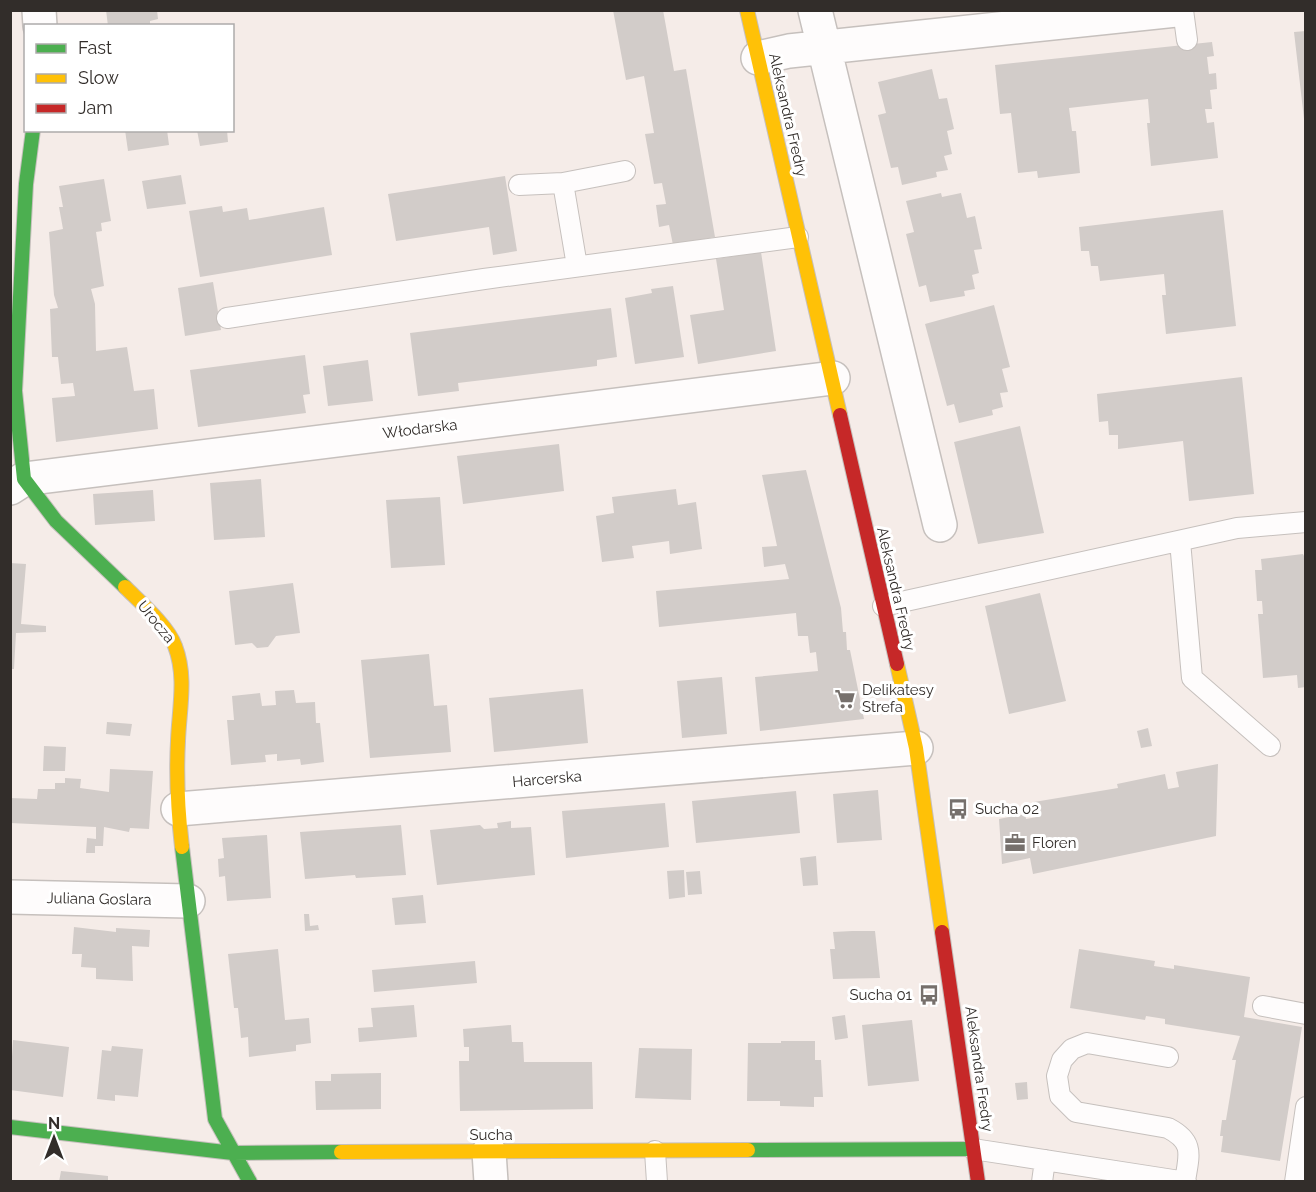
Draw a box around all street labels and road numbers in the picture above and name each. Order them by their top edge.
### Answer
street label: Aleksandra Fredry [765,51,811,179]
street label: Włodarska [382,415,458,443]
street label: Aleksandra Fredry [873,525,919,653]
street label: Urocza [134,597,178,647]
street label: Harcerska [511,767,583,791]
street label: Juliana Goslara [46,889,152,909]
street label: Aleksandra Fredry [961,1005,997,1133]
street label: Sucha [469,1126,513,1144]

